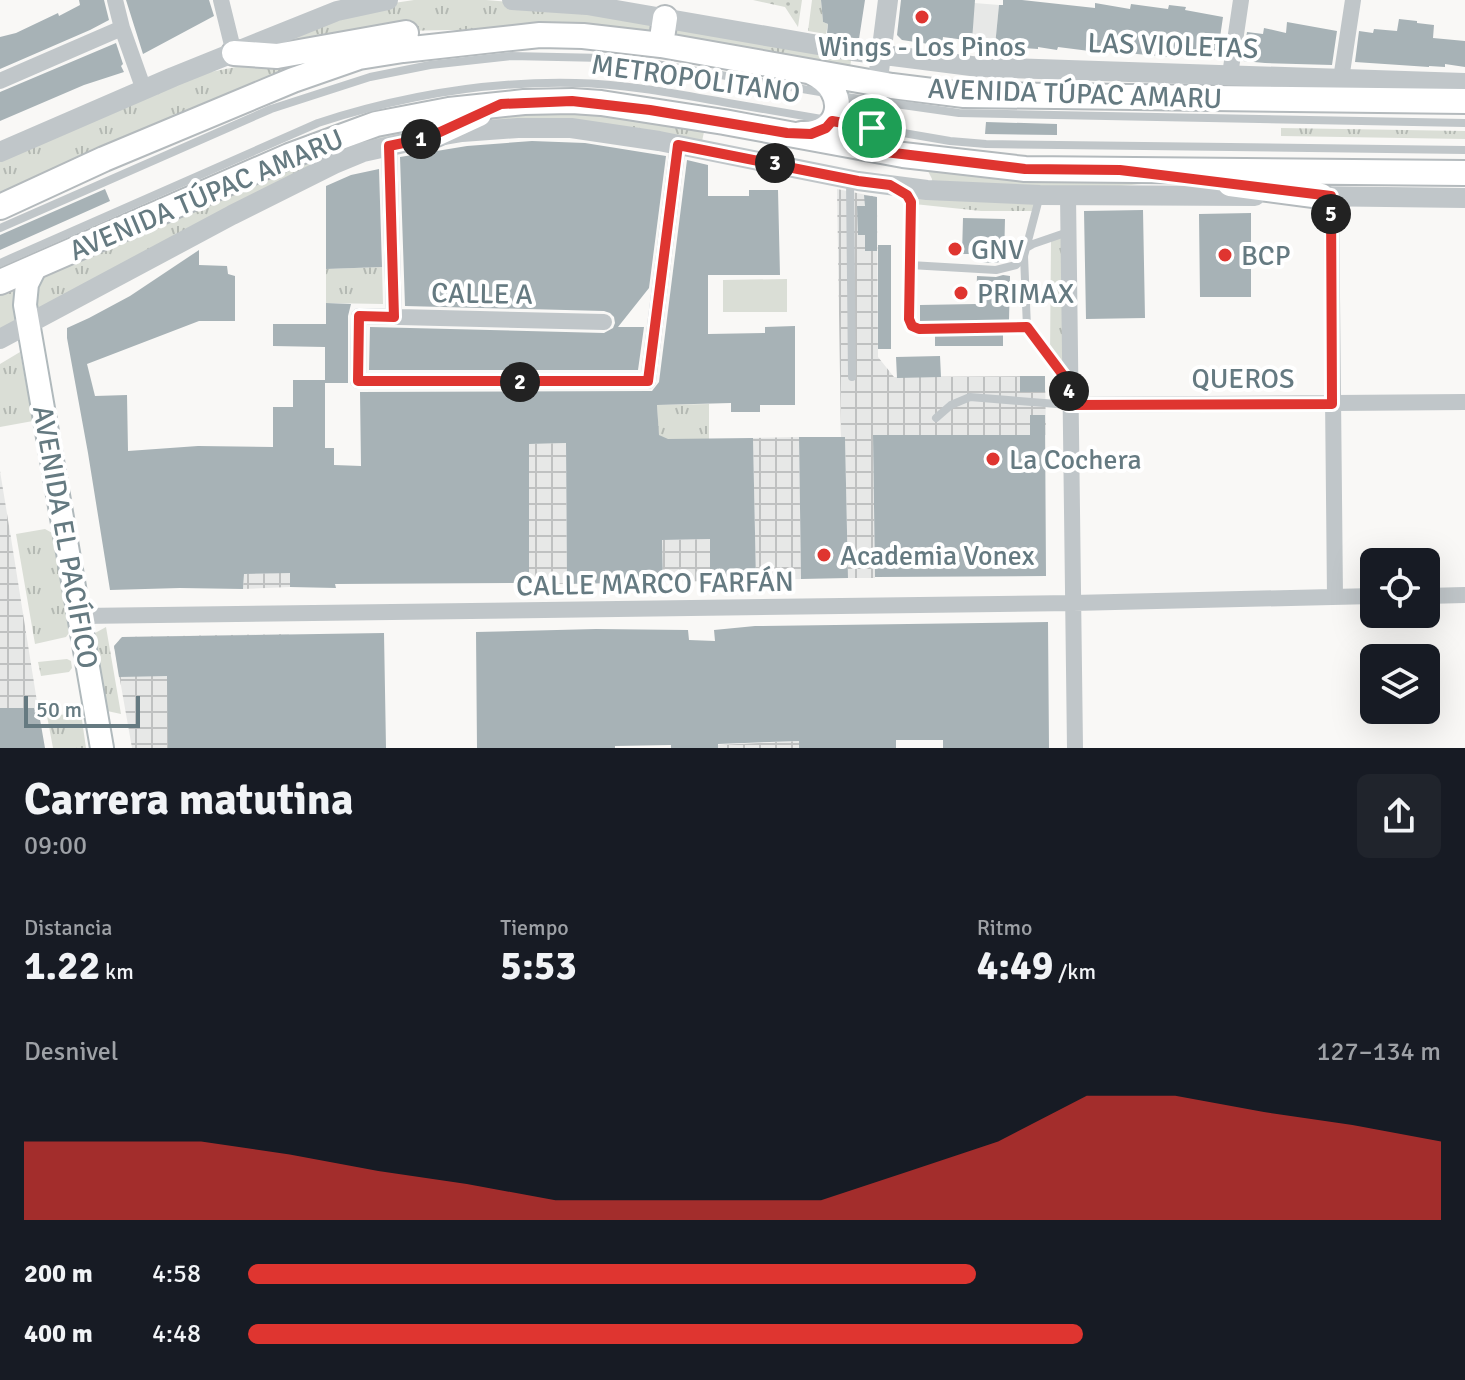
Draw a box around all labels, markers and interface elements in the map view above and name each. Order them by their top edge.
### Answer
marker: Wings - Los Pinos [913,8,931,26]
street label: LAS VIOLETAS [1087,26,1259,66]
place label: Wings - Los Pinos [818,30,1026,64]
street label: METROPOLITANO [589,48,802,110]
street label: AVENIDA TÚPAC AMARU [927,72,1223,116]
pin [838,94,906,162]
icon: arrive [850,106,894,150]
pin: 1 [401,119,441,159]
street label: AVENIDA TÚPAC AMARU [64,122,349,268]
text: 1 [415,125,427,152]
pin: 3 [755,143,795,183]
text: 3 [769,149,781,176]
pin: 5 [1311,194,1351,234]
text: 5 [1325,200,1337,227]
place label: GNV [971,233,1024,267]
place label: BCP [1241,239,1291,273]
marker: GNV [946,240,964,258]
marker: BCP [1216,246,1234,264]
street label: CALLE A [431,276,533,312]
place label: PRIMAX [977,277,1074,311]
marker: PRIMAX [952,284,970,302]
pin: 2 [500,362,540,402]
street label: QUEROS [1191,362,1295,396]
text: 2 [514,368,526,395]
pin: 4 [1049,371,1089,411]
text: 4 [1063,377,1075,404]
street label: AVENIDA EL PACÍFICO [25,403,105,671]
place label: La Cochera [1009,443,1142,477]
marker: La Cochera [984,450,1002,468]
place label: Academia Vonex [840,539,1035,573]
marker: Academia Vonex [815,546,833,564]
map controls [1360,548,1440,724]
button: locate [1360,548,1440,628]
street label: CALLE MARCO FARFÁN [516,565,794,603]
button: layers [1360,644,1440,724]
scale bar [24,692,140,728]
text: 50 m [36,696,82,723]
text: Carrera matutina [24,773,354,827]
button: share [1357,774,1441,858]
text: 09:00 [24,830,87,862]
text: Distancia [24,914,112,941]
text: Tiempo [500,914,569,941]
text: Ritmo [977,914,1032,941]
text: 1.22 [24,941,100,991]
text: 5:53 [500,941,577,991]
text: 4:49 [977,941,1053,991]
text: km [100,958,134,985]
text: /km [1053,958,1096,985]
text: Desnivel [24,1036,118,1068]
text: 127–134 m [1317,1036,1441,1068]
text: 200 m [24,1258,93,1290]
text: 4:58 [152,1258,201,1290]
text: 400 m [24,1318,93,1350]
text: 4:48 [152,1318,201,1350]

